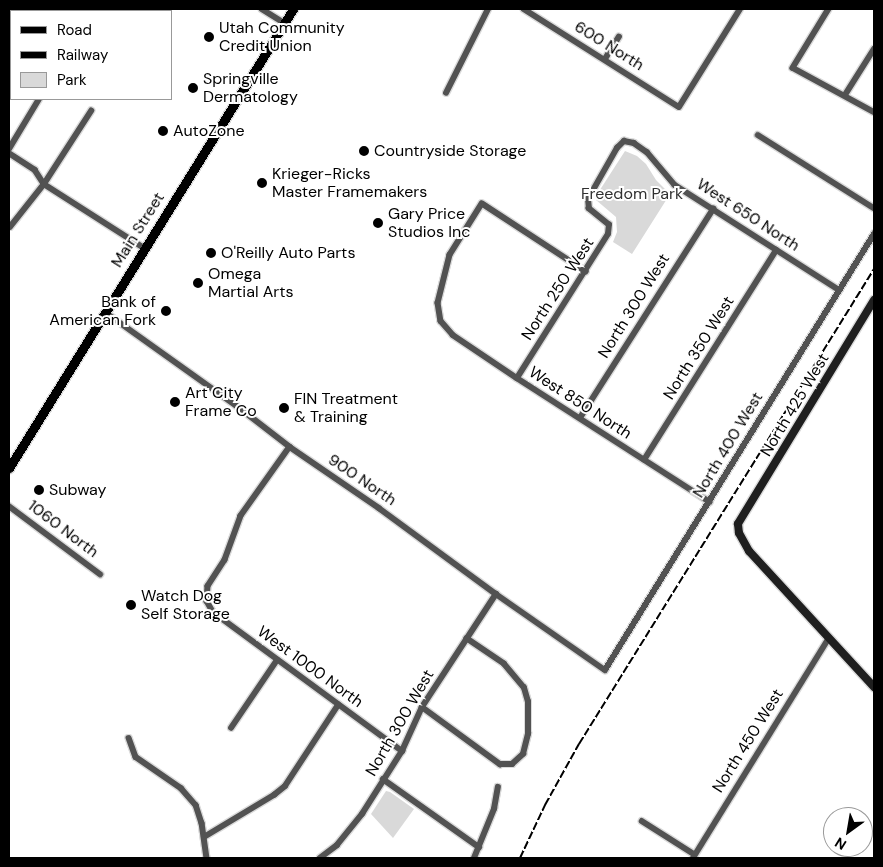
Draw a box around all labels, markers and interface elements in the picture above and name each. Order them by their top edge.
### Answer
legend [10,10,172,100]
street label: 600 North [571,17,647,75]
place label: Utah Community Credit Union [219,18,345,56]
text: Road [57,20,92,40]
marker: Utah Community Credit Union [203,31,215,43]
text: Railway [57,45,108,65]
place label: Springville Dermatology [203,69,298,107]
text: Park [57,70,87,90]
marker: Springville Dermatology [187,82,199,94]
place label: AutoZone [173,121,245,141]
marker: AutoZone [157,125,169,137]
place label: Countryside Storage [374,141,526,161]
marker: Countryside Storage [358,145,370,157]
place label: Krieger-Ricks Master Framemakers [272,164,427,202]
street label: West 650 North [693,175,803,255]
marker: Krieger-Ricks Master Framemakers [256,177,268,189]
park label: Freedom Park [581,184,683,204]
street label: Main Street [107,189,169,271]
place label: Gary Price Studios Inc [388,204,470,242]
marker: Gary Price Studios Inc [372,217,384,229]
street label: North 250 West [518,234,598,344]
place label: O'Reilly Auto Parts [221,243,355,263]
marker: O'Reilly Auto Parts [205,247,217,259]
street label: North 300 West [594,250,674,362]
place label: Omega Martial Arts [208,264,294,302]
marker: Omega Martial Arts [192,277,204,289]
place label: Bank of American Fork [49,292,156,330]
street label: North 350 West [660,293,738,403]
marker: Bank of American Fork [160,305,172,317]
street label: North 425 West [757,350,833,460]
street label: West 850 North [525,363,635,443]
place label: Art City Frame Co [185,383,257,421]
place label: FIN Treatment & Training [294,389,398,427]
street label: North 400 West [689,389,767,501]
marker: Art City Frame Co [169,396,181,408]
marker: FIN Treatment & Training [278,402,290,414]
street label: 900 North [324,450,400,510]
place label: Subway [49,480,106,500]
marker: Subway [33,484,45,496]
street label: 1060 North [24,496,102,562]
place label: Watch Dog Self Storage [141,586,230,624]
marker: Watch Dog Self Storage [125,599,137,611]
street label: West 1000 North [253,622,367,712]
street label: North 300 West [362,666,438,780]
street label: North 450 West [708,686,788,796]
north arrow [823,807,873,857]
text: N [831,834,850,854]

